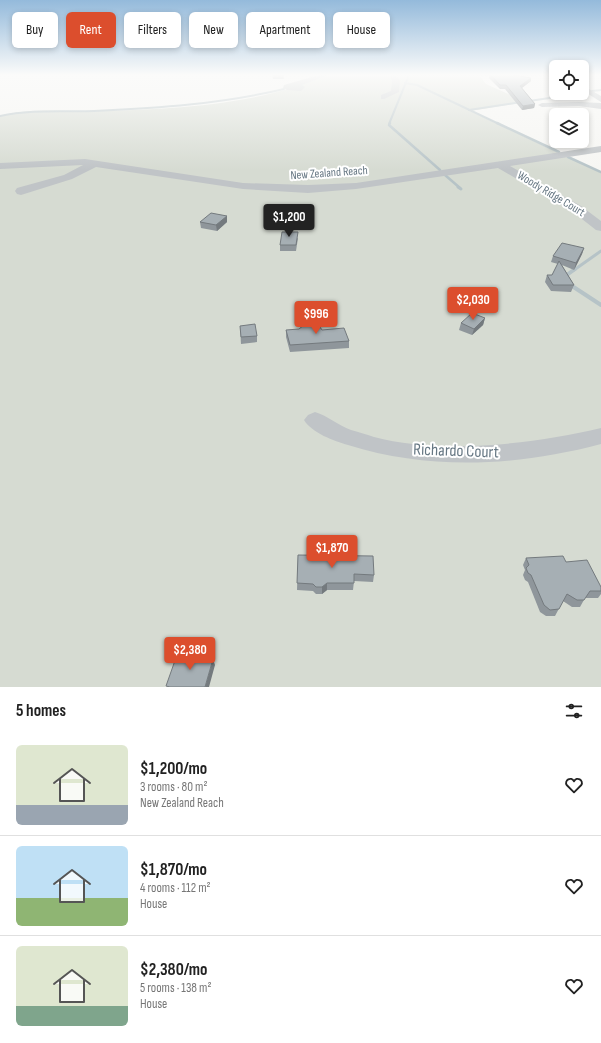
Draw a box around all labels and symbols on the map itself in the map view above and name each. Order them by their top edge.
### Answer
street label: New Zealand Reach [290,163,368,183]
street label: Woody Ridge Court [514,168,588,220]
pin: $1,200 [256,204,322,238]
pin: $2,030 [440,287,506,321]
pin: $996 [292,301,340,335]
street label: Richardo Court [413,440,499,462]
pin: $1,870 [299,535,365,569]
pin: $2,380 [157,637,223,671]

